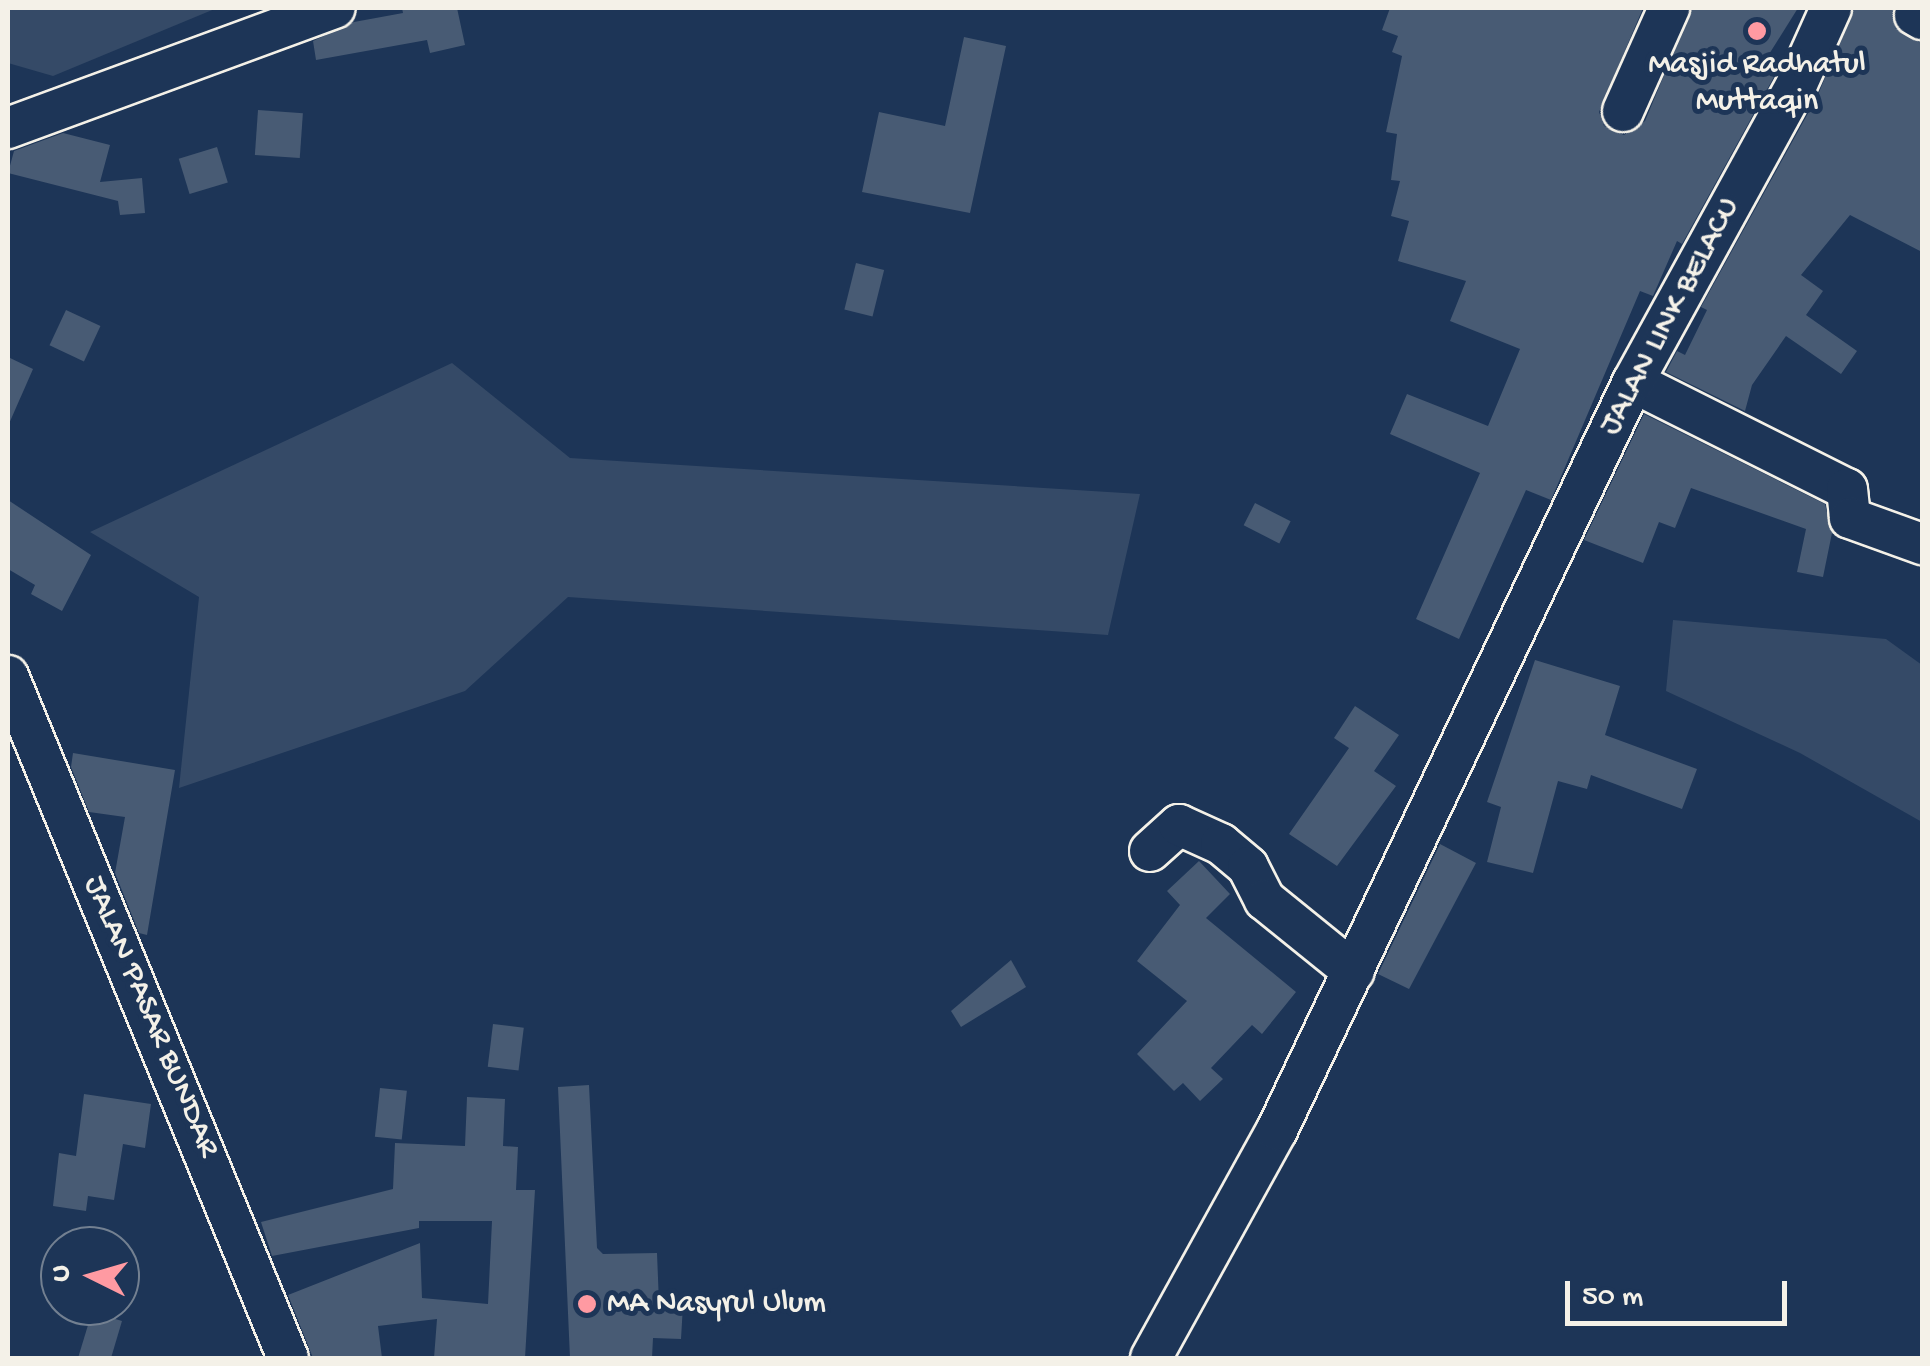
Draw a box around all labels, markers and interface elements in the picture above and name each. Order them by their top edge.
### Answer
marker: Masjid Radhatul Muttaqin [1746,20,1768,42]
place label: Masjid Radhatul Muttaqin [1648,47,1866,122]
street label: JALAN LINK BELACU [1592,192,1750,442]
street label: JALAN PASAR BUNDAR [73,871,227,1163]
north arrow [40,1226,140,1326]
scale bar [1570,1261,1792,1323]
text: U [44,1264,79,1283]
text: 50 m [1582,1281,1643,1316]
place label: MA Nasyrul Ulum [607,1285,826,1323]
marker: MA Nasyrul Ulum [576,1293,598,1315]

